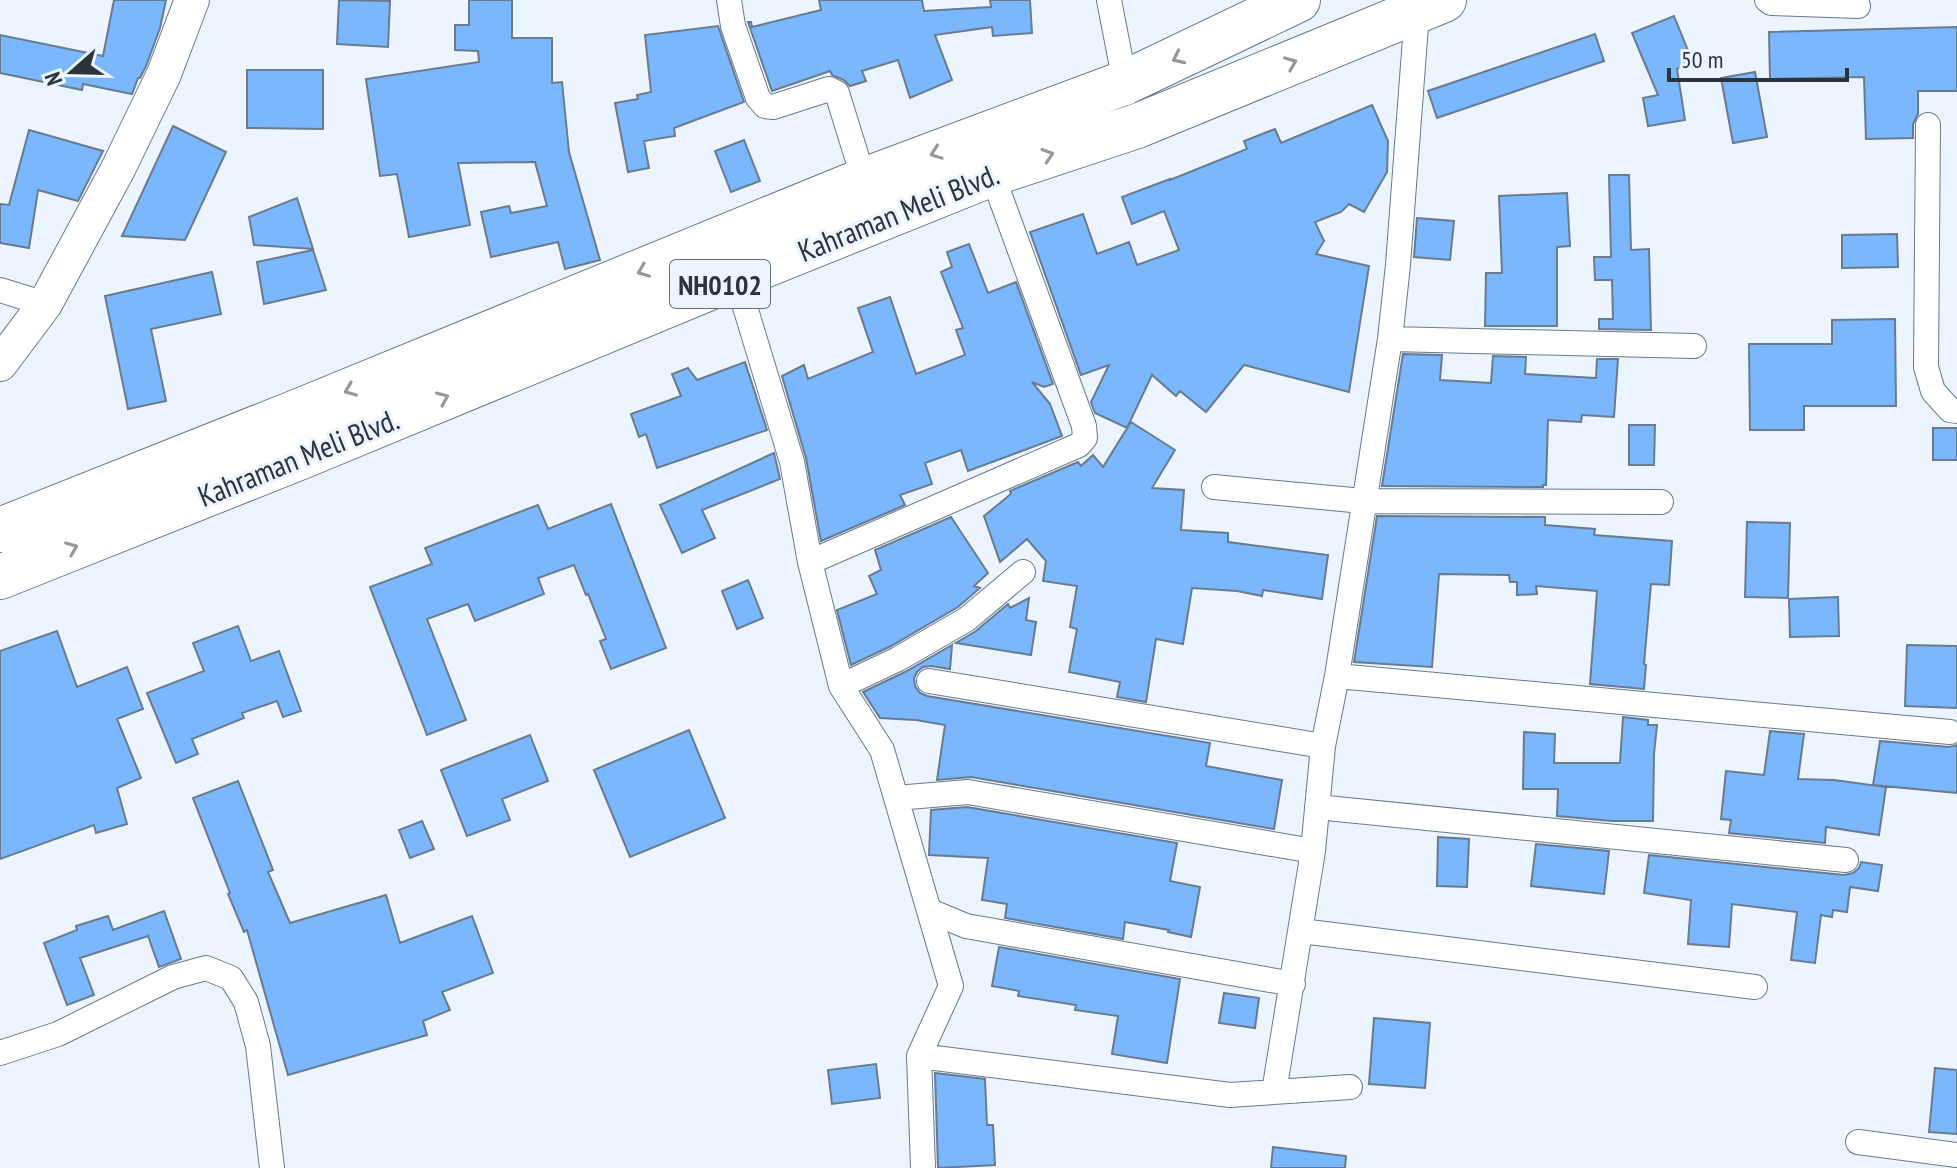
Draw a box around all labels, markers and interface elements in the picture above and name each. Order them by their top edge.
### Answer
north arrow [32,32,112,112]
scale bar [1669,32,1847,82]
text: 50 m [1681,44,1723,75]
one-way arrow [1171,48,1186,64]
one-way arrow [1283,56,1297,73]
text: N [38,68,68,89]
one-way arrow [930,143,944,160]
one-way arrow [1040,149,1054,165]
street label: Kahraman Meli Blvd. [792,154,1004,270]
road number: NH0102 [670,260,770,308]
one-way arrow [637,261,651,277]
one-way arrow [344,381,358,397]
one-way arrow [435,392,449,408]
street label: Kahraman Meli Blvd. [192,399,404,515]
one-way arrow [64,542,78,558]

